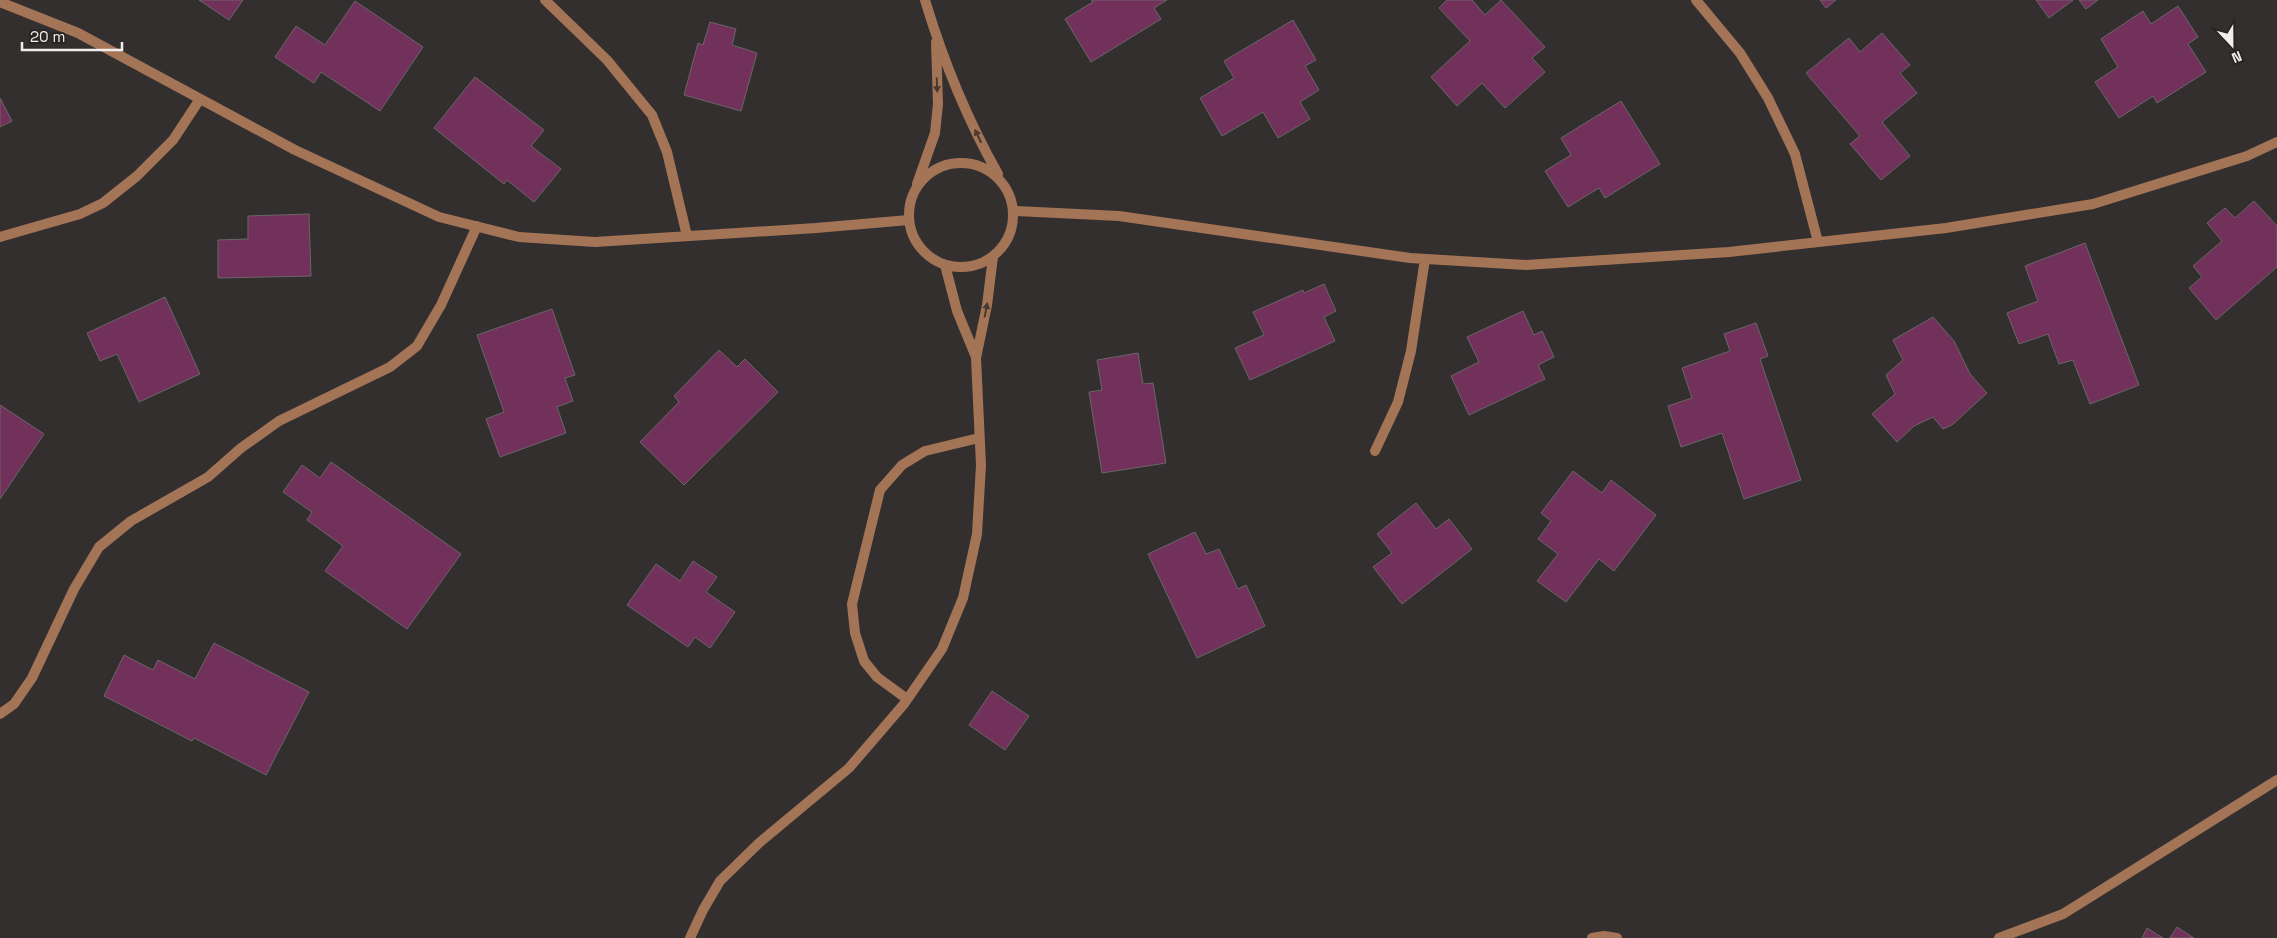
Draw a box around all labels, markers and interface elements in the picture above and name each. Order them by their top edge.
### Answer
scale bar [22,20,122,52]
north arrow [2207,20,2257,70]
text: 20 m [30,27,65,46]
text: N [2229,47,2245,67]
one-way arrow [934,77,942,93]
one-way arrow [973,129,981,143]
one-way arrow [982,302,990,318]

